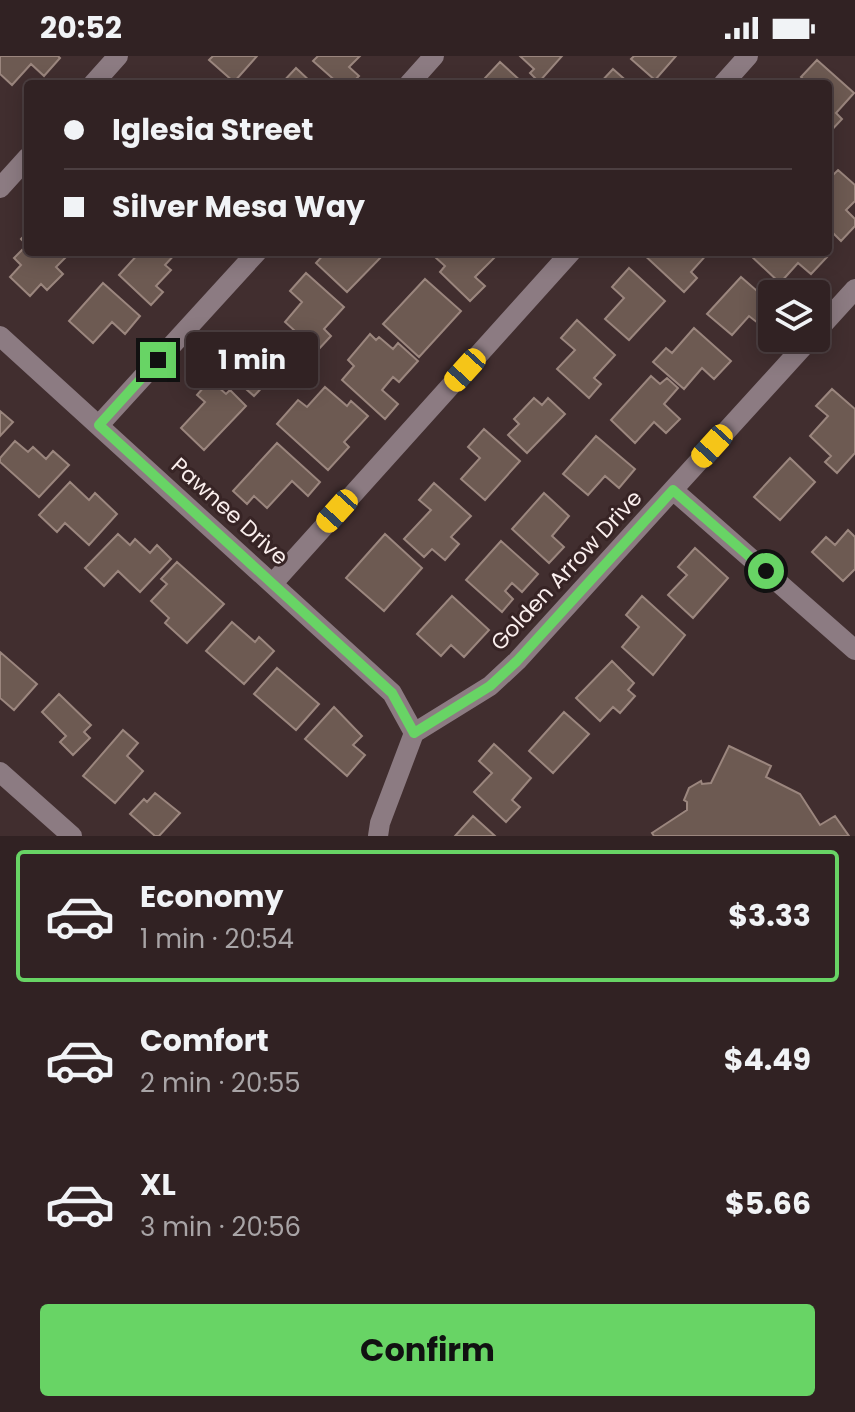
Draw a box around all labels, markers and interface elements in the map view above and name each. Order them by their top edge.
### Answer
text: 20:52 [40,6,122,49]
text: Iglesia Street [112,108,313,151]
text: Silver Mesa Way [112,185,365,228]
map controls [758,280,830,352]
button: layers [758,280,830,352]
callout: 1 min [186,332,318,388]
route end [140,342,176,378]
text: 1 min [218,342,286,378]
car [440,344,490,396]
car [687,420,737,472]
street label: Pawnee Drive [164,450,295,572]
street label: Golden Arrow Drive [484,483,649,658]
car [312,485,362,537]
route start [748,553,784,589]
text: Economy [140,875,284,918]
icon: car [44,880,116,952]
text: $3.33 [728,894,811,937]
text: 1 min · 20:54 [140,921,294,957]
text: Comfort [140,1019,269,1062]
icon: car [44,1024,116,1096]
text: $4.49 [724,1038,811,1081]
text: 2 min · 20:55 [140,1065,301,1101]
text: XL [140,1163,176,1206]
icon: car [44,1168,116,1240]
text: $5.66 [725,1182,811,1225]
text: 3 min · 20:56 [140,1209,301,1245]
button: Confirm [40,1304,815,1396]

